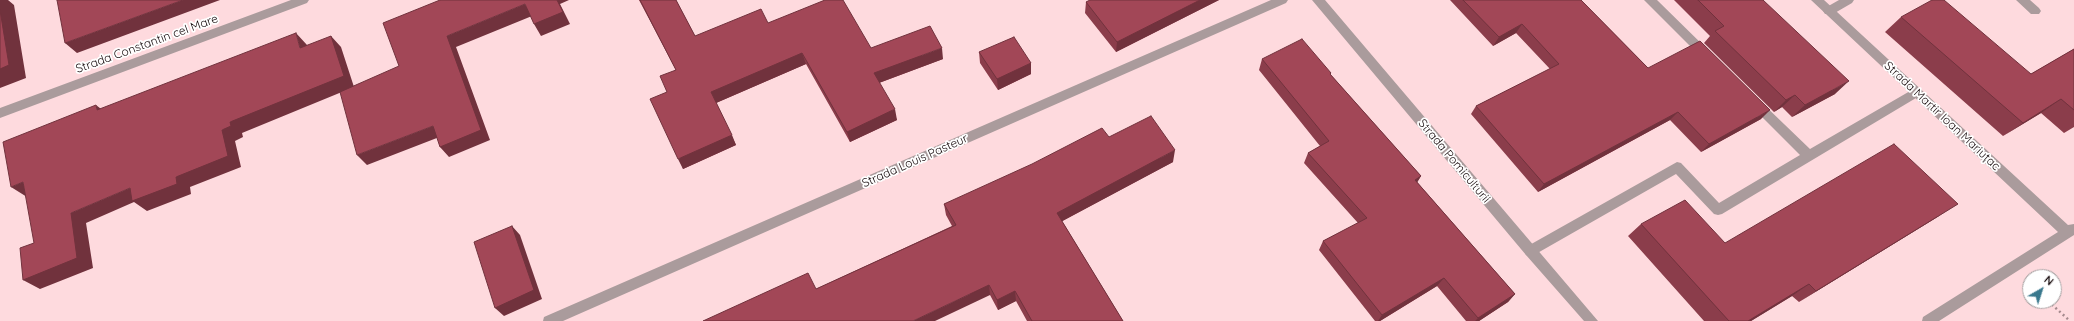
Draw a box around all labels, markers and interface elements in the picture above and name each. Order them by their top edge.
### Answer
street label: Strada Constantin cel Mare [74,11,220,77]
street label: Strada Martir Ioan Mariuțac [1881,58,2003,174]
street label: Strada Pomiculturii [1415,116,1493,206]
street label: Strada Louis Pasteur [860,131,970,191]
north arrow [2022,269,2062,309]
text: N [2041,272,2056,288]

